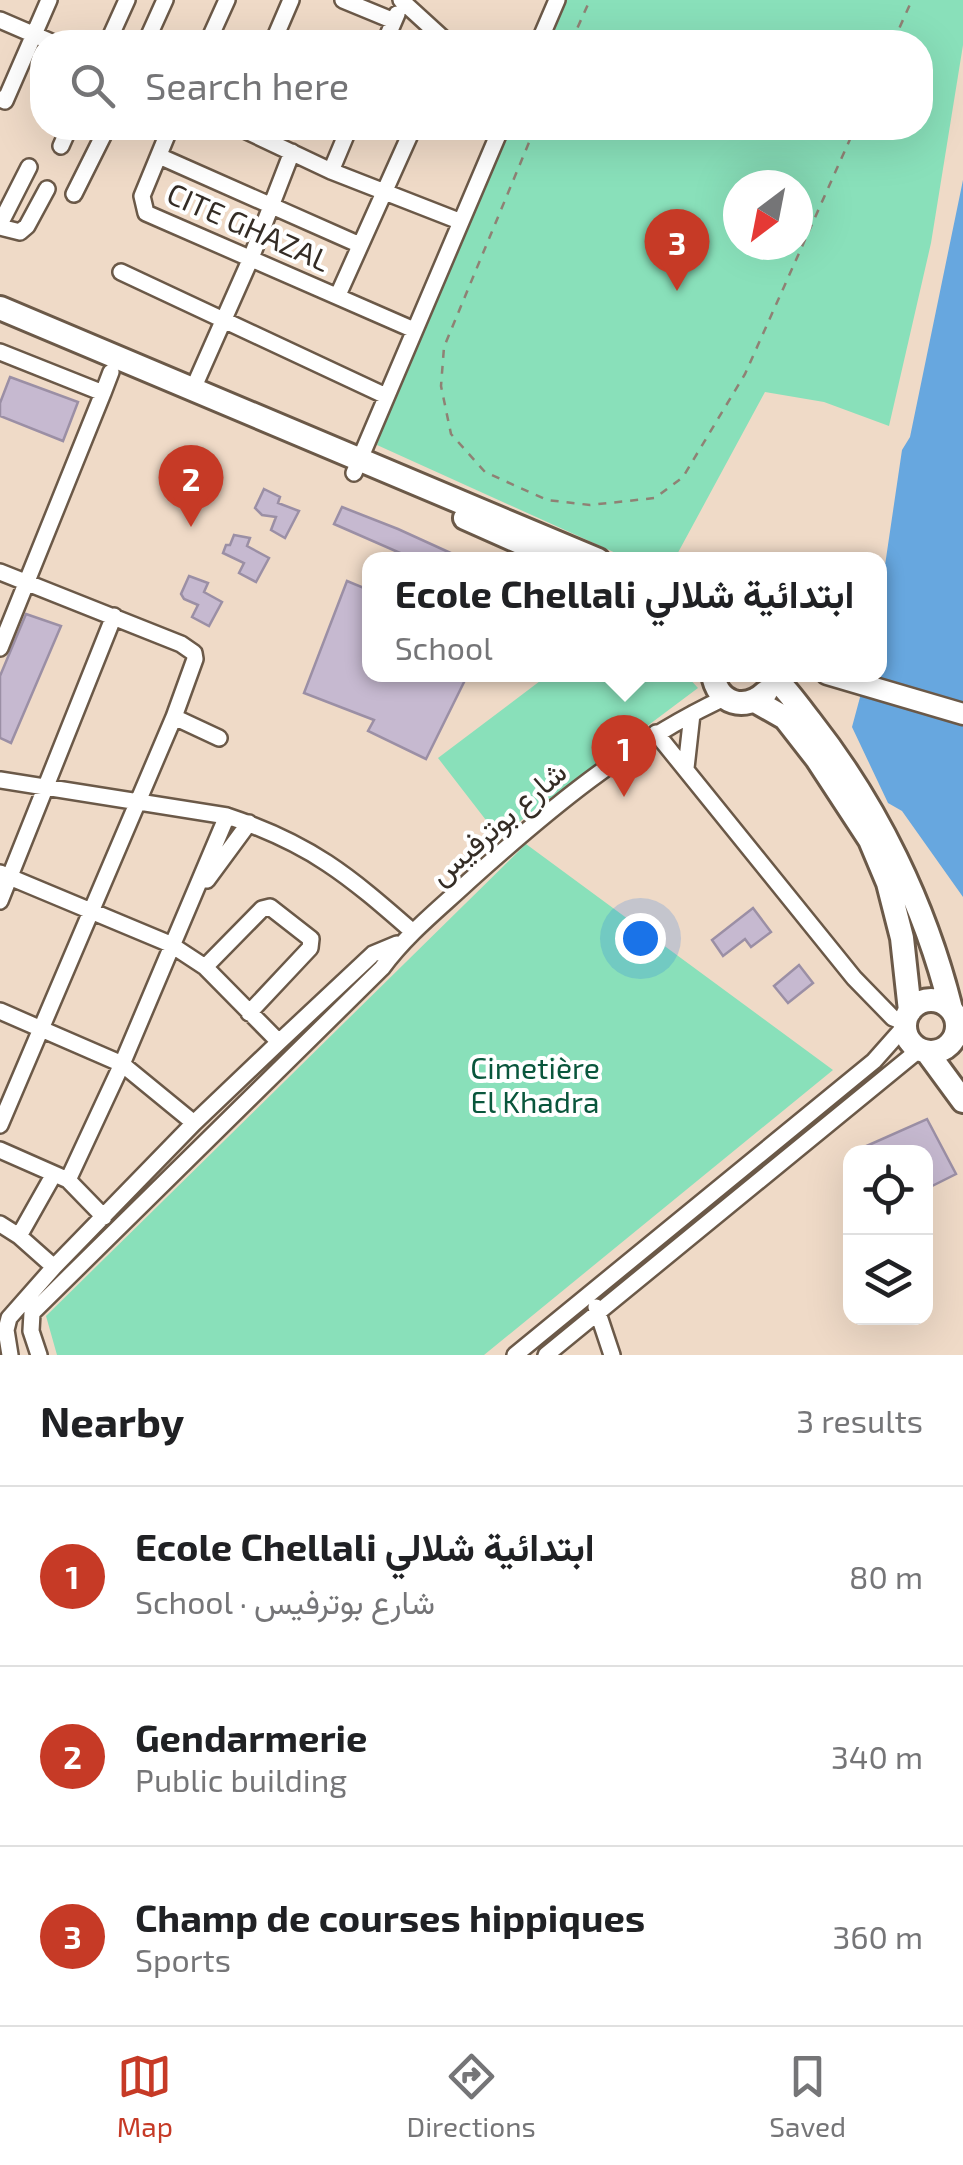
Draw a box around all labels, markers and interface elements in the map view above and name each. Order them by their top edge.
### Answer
search box [30,30,933,140]
icon: search [65,58,120,113]
text: Search here [145,62,349,108]
north arrow [723,170,813,260]
street label: CITE GHAZAL [162,174,336,278]
pin: 3 [644,208,710,291]
pin: 2 [158,444,224,527]
popup [362,552,887,682]
text: Ecole Chellali ابتدائية شلالي [395,570,854,616]
text: School [395,628,493,666]
pin: 1 [592,714,656,797]
street label: شارع بوترفيس [421,753,575,894]
your location [615,913,666,964]
park label: Cimetière El Khadra [470,1049,600,1119]
map controls [843,1145,933,1325]
button: locate [843,1145,933,1235]
button: layers [843,1235,933,1325]
text: Nearby [40,1395,184,1445]
text: 3 results [796,1401,923,1439]
text: Ecole Chellali ابتدائية شلالي [135,1523,595,1569]
text: 1 [66,1557,79,1595]
text: 80 m [849,1557,923,1595]
text: School · شارع بوترفيس [135,1582,435,1620]
text: Gendarmerie [135,1714,368,1760]
text: 2 [63,1737,82,1775]
text: 340 m [831,1737,923,1775]
text: Public building [135,1760,347,1798]
text: Champ de courses hippiques [135,1894,645,1940]
text: 3 [63,1917,82,1955]
text: 360 m [832,1917,923,1955]
text: Sports [135,1940,231,1978]
tab: Map [117,2049,173,2143]
tab: Directions [407,2049,536,2143]
tab: Saved [769,2049,846,2143]

